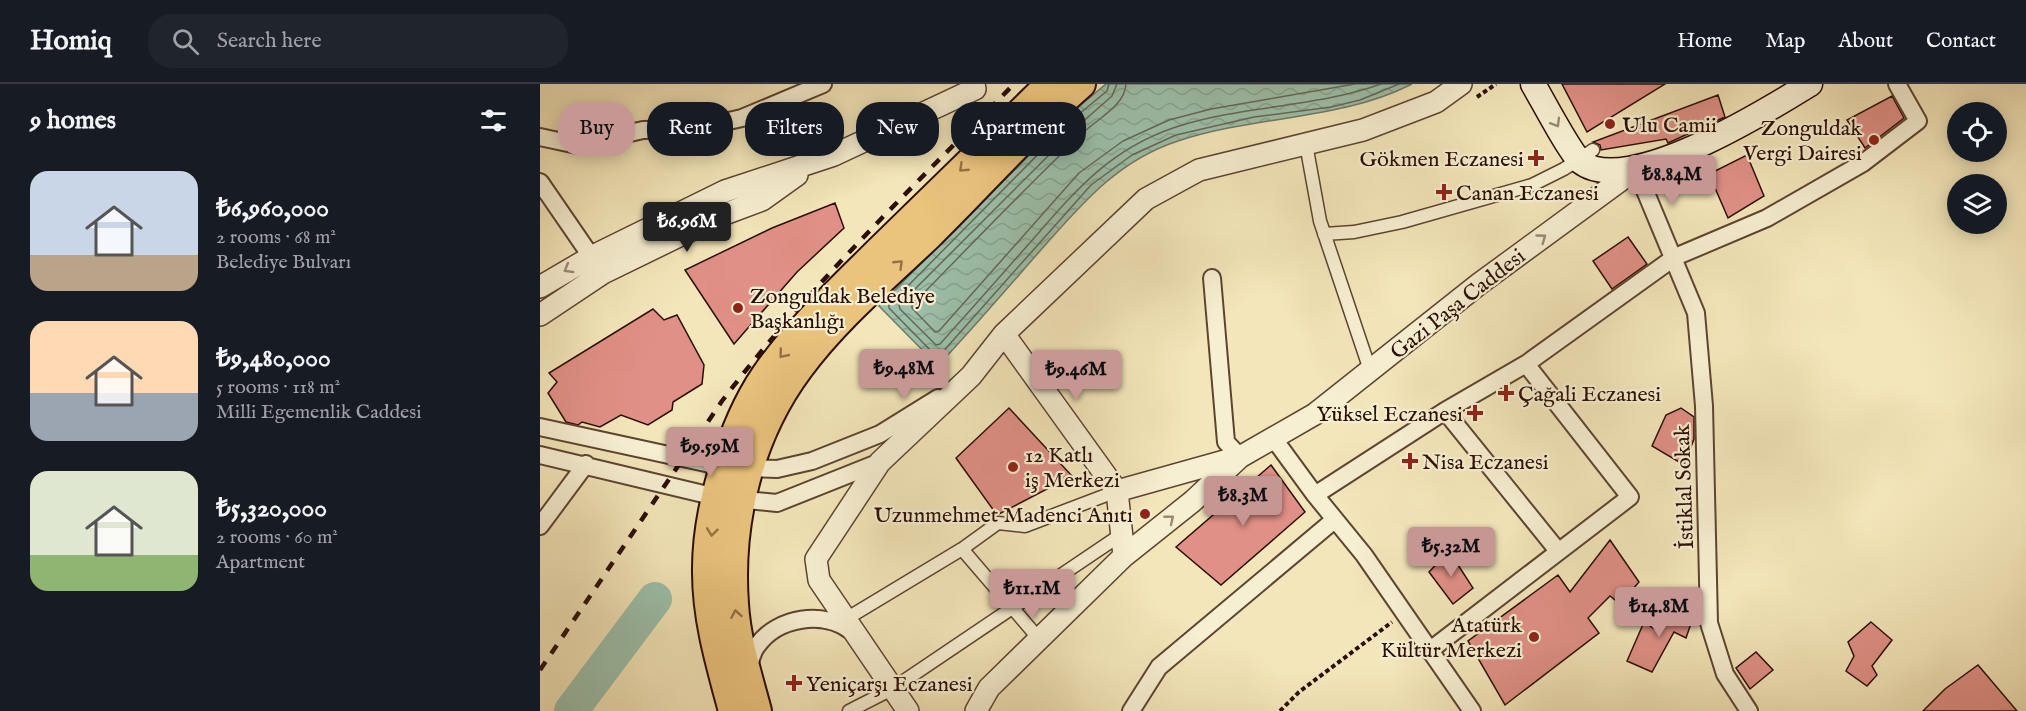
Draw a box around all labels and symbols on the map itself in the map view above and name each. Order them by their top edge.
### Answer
place label: Ulu Camii [1622,112,1717,140]
place label: Zonguldak Vergi Dairesi [1742,115,1862,168]
one-way arrow [1549,117,1561,127]
marker: Ulu Camii [1603,117,1617,131]
marker: Zonguldak Vergi Dairesi [1867,133,1881,147]
place label: Gökmen Eczanesi [1360,146,1524,174]
marker: Gökmen Eczanesi [1529,151,1543,165]
pin: ₺8.84M [1623,155,1721,206]
one-way arrow [959,161,970,172]
place label: Canan Eczanesi [1456,180,1599,208]
marker: Canan Eczanesi [1437,185,1451,199]
pin: ₺6.96M [638,202,736,253]
one-way arrow [1536,234,1547,245]
street label: Gazi Paşa Caddesi [1385,243,1532,366]
one-way arrow [892,260,903,271]
one-way arrow [564,262,574,274]
place label: Zonguldak Belediye Başkanlığı [750,283,935,336]
marker: Zonguldak Belediye Başkanlığı [731,301,745,315]
one-way arrow [780,347,791,358]
pin: ₺9.48M [855,349,953,400]
pin: ₺9.46M [1027,350,1125,401]
place label: Çağali Eczanesi [1518,381,1661,409]
marker: Çağali Eczanesi [1499,386,1513,400]
place label: Yüksel Eczanesi [1316,401,1463,429]
marker: Yüksel Eczanesi [1468,406,1482,420]
street label: İstiklal Sokak [1669,424,1701,550]
pin: ₺9.59M [661,427,759,478]
place label: 12 Katlı iş Merkezi [1025,442,1120,495]
place label: Nisa Eczanesi [1422,449,1549,477]
marker: Nisa Eczanesi [1403,454,1417,468]
marker: 12 Katlı iş Merkezi [1006,460,1020,474]
pin: ₺8.3M [1201,476,1285,527]
place label: Uzunmehmet Madenci Anıtı [874,502,1133,530]
marker: Uzunmehmet Madenci Anıtı [1138,507,1152,521]
one-way arrow [1163,515,1174,526]
one-way arrow [706,527,718,536]
pin: ₺5.32M [1402,527,1500,578]
pin: ₺11.1M [983,569,1081,620]
pin: ₺14.8M [1610,587,1708,638]
one-way arrow [730,610,743,620]
place label: Atatürk Kültür Merkezi [1381,612,1522,665]
marker: Atatürk Kültür Merkezi [1527,630,1541,644]
place label: Yeniçarşı Eczanesi [806,671,973,699]
marker: Yeniçarşı Eczanesi [787,676,801,690]

